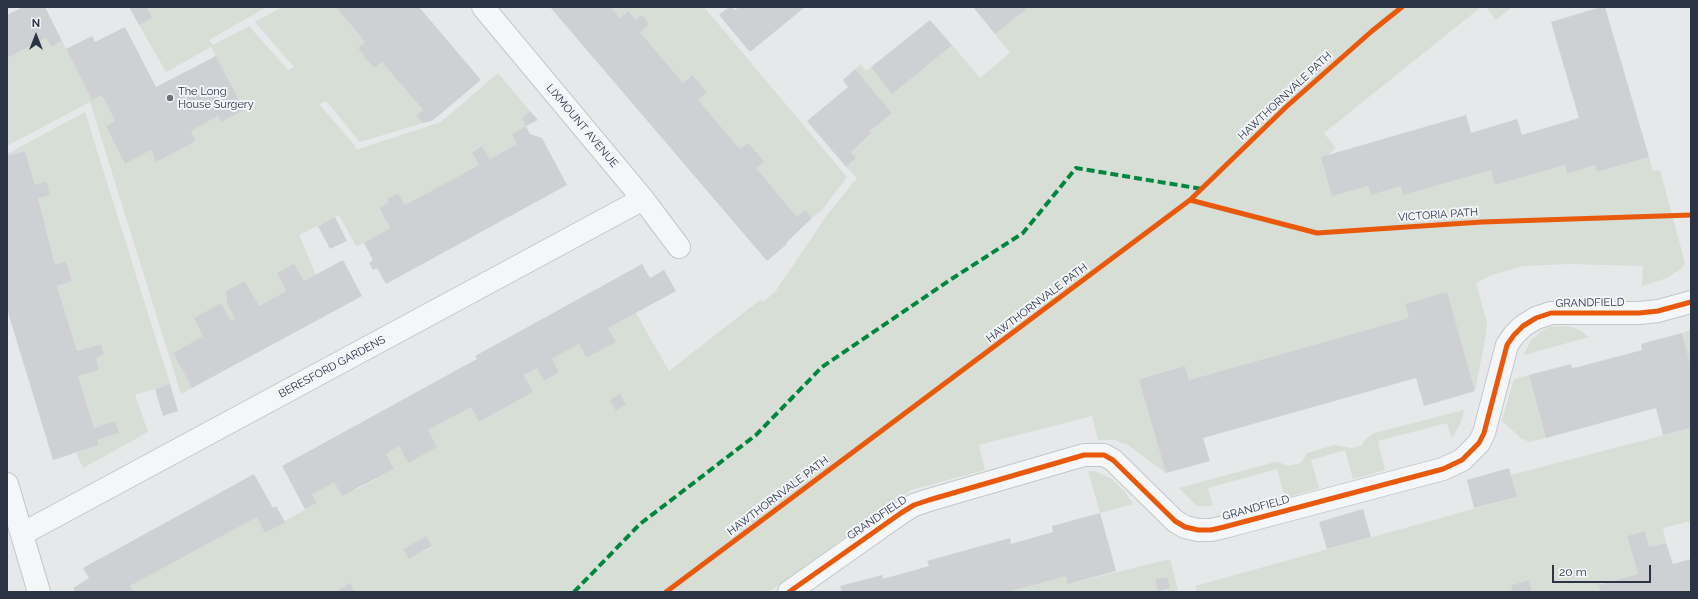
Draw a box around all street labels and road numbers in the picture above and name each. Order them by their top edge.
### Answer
street label: HAWTHORNVALE PATH [1235,49,1335,143]
street label: LIXMOUNT AVENUE [543,82,621,170]
street label: VICTORIA PATH [1397,206,1479,224]
street label: HAWTHORNVALE PATH [984,261,1090,345]
street label: GRANDFIELD [1555,296,1625,310]
street label: BERESFORD GARDENS [276,333,388,401]
street label: HAWTHORNVALE PATH [725,454,831,538]
street label: GRANDFIELD [845,493,909,543]
street label: GRANDFIELD [1221,493,1291,523]

